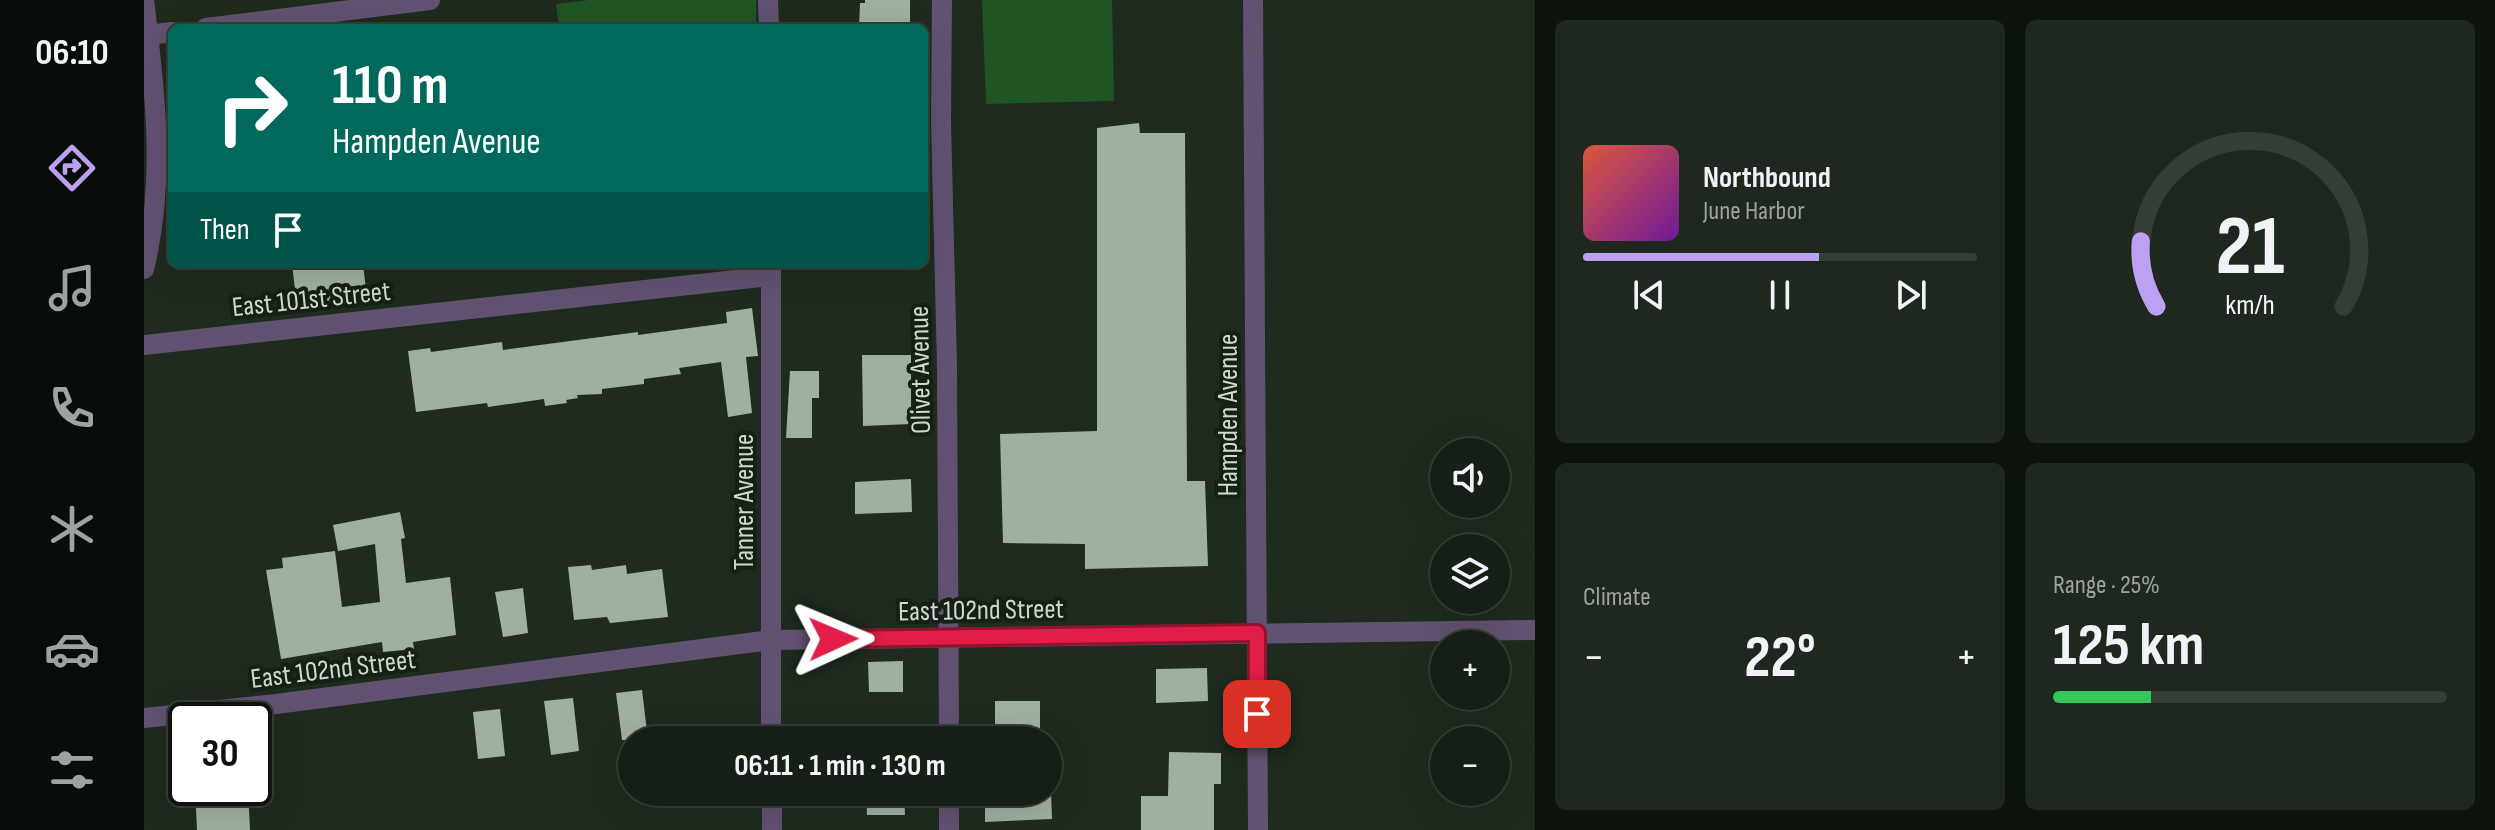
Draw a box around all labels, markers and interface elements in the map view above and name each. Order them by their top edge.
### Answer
text: 06:10 [35,32,109,75]
text: 110 m [332,53,448,120]
icon: right [200,56,304,160]
text: Hampden Avenue [332,121,541,164]
icon: directions [44,140,100,196]
text: Northbound [1703,160,1831,196]
text: June Harbor [1703,196,1805,227]
text: 21 [2215,198,2285,298]
icon: arrive [266,208,310,252]
text: Then [200,212,250,248]
icon: music [44,260,100,316]
icon: previous [1627,273,1671,317]
icon: pause [1758,273,1802,317]
icon: next [1889,273,1933,317]
street label: East 101st Street [230,275,392,324]
text: km/h [2225,288,2275,323]
street label: Olivet Avenue [903,306,938,434]
street label: Hampden Avenue [1212,334,1245,496]
icon: phone [44,380,100,436]
street label: Tanner Avenue [728,434,761,570]
map controls [1430,438,1510,806]
button: sound [1430,438,1510,518]
icon: climate [44,501,100,557]
button: layers [1430,534,1510,614]
text: Range · 25% [2053,570,2160,601]
text: Climate [1583,582,1651,613]
street label: East 102nd Street [898,593,1064,628]
position arrow [791,597,875,681]
text: 125 km [2053,610,2204,682]
icon: car [44,621,100,677]
text: 22° [1744,622,1816,694]
button: + [1430,630,1510,710]
text: − [1583,631,1605,684]
text: + [1955,631,1977,684]
street label: East 102nd Street [249,643,418,696]
pin [1223,680,1291,748]
icon: arrive [1235,692,1279,736]
speed limit sign: 30 [168,702,272,806]
button: − [1430,726,1510,806]
icon: filters [44,742,100,798]
text: 06:11 · 1 min · 130 m [734,748,946,784]

